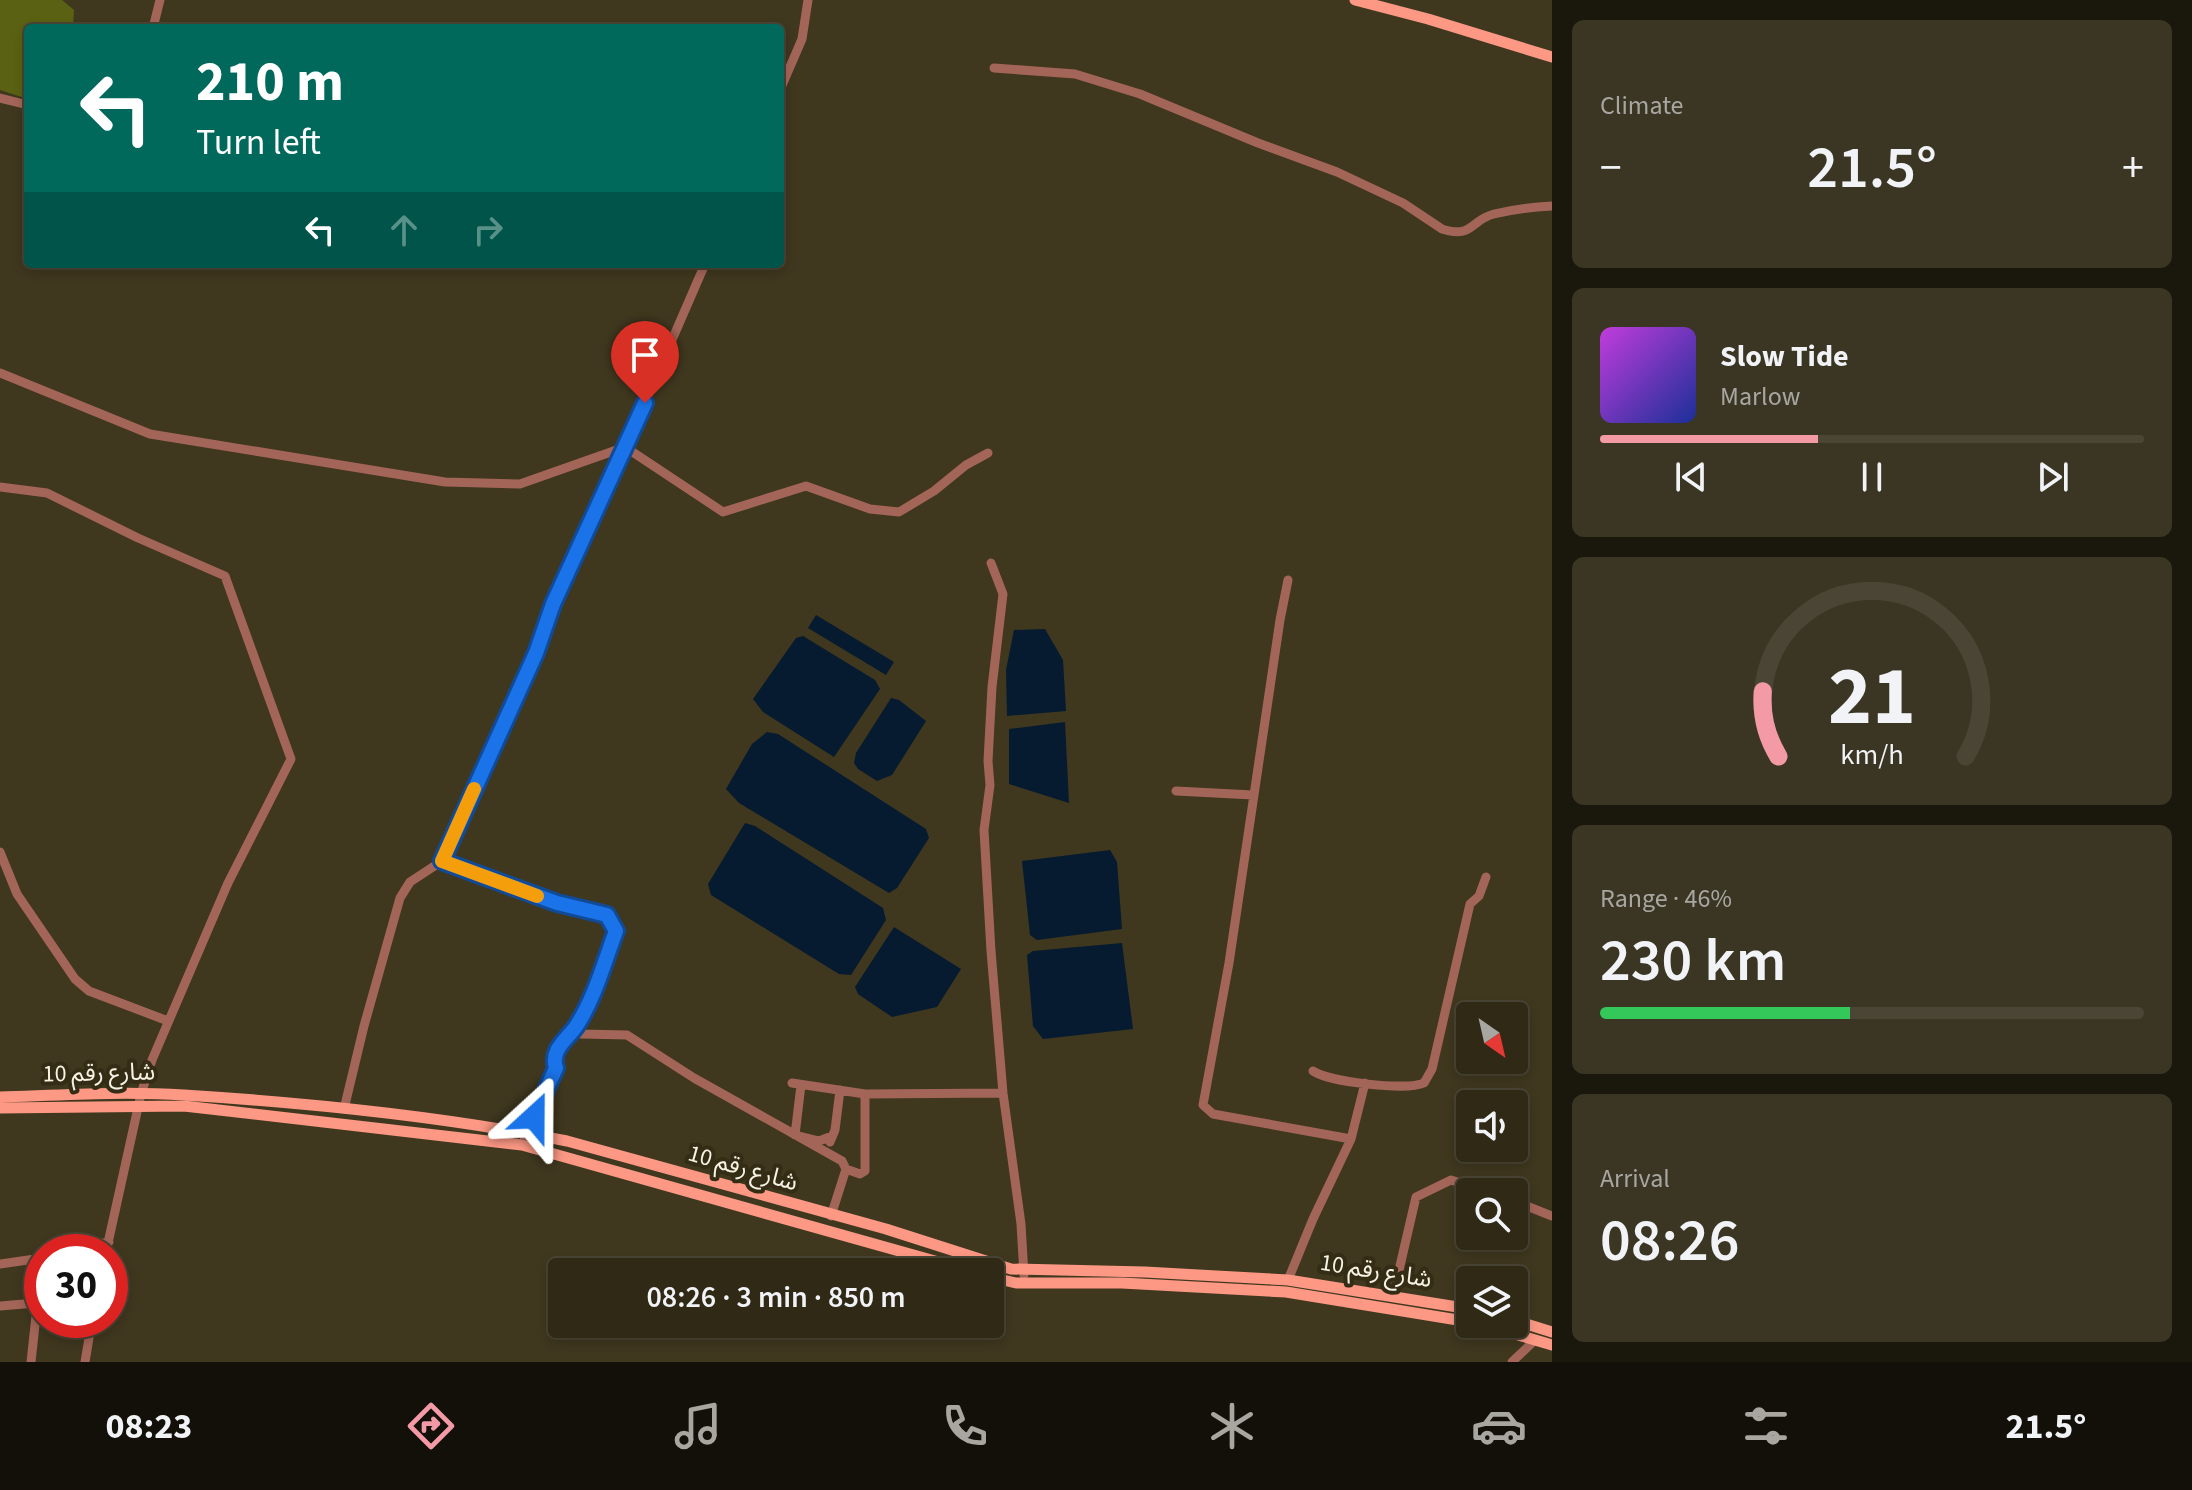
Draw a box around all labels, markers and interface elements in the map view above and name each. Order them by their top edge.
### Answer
text: 210 m [196,43,344,122]
icon: left [64,56,168,160]
text: Climate [1600,87,1684,124]
text: Turn left [196,117,321,168]
text: 21.5° [1807,126,1937,211]
text: − [1600,137,1622,200]
text: + [2122,137,2144,200]
icon: left [298,208,342,252]
icon: ahead [382,208,426,252]
icon: right [466,208,510,252]
pin [611,321,679,403]
icon: arrive [623,333,667,377]
text: Slow Tide [1720,335,1849,378]
text: Marlow [1720,378,1800,415]
icon: previous [1669,455,1713,499]
icon: pause [1850,455,1894,499]
icon: next [2031,455,2075,499]
text: 21 [1828,638,1916,756]
text: km/h [1840,735,1904,775]
text: Range · 46% [1600,880,1732,917]
text: 230 km [1600,919,1786,1004]
north arrow [1456,1002,1528,1074]
map controls [1456,1002,1528,1338]
street label: شارع رقم 10 [42,1055,156,1091]
position arrow [492,1075,576,1159]
button: sound [1456,1090,1528,1162]
street label: شارع رقم 10 [684,1136,802,1200]
text: Arrival [1600,1160,1670,1197]
button: search [1456,1178,1528,1250]
text: 08:26 [1600,1199,1740,1284]
speed limit sign: 30 [24,1234,128,1338]
street label: شارع رقم 10 [1318,1245,1434,1297]
button: layers [1456,1266,1528,1338]
text: 08:26 · 3 min · 850 m [646,1276,906,1319]
icon: directions [403,1398,459,1454]
icon: music [670,1398,726,1454]
icon: phone [937,1398,993,1454]
icon: climate [1204,1398,1260,1454]
icon: car [1471,1398,1527,1454]
icon: filters [1738,1398,1794,1454]
text: 08:23 [106,1401,192,1452]
text: 21.5° [2005,1401,2086,1452]

